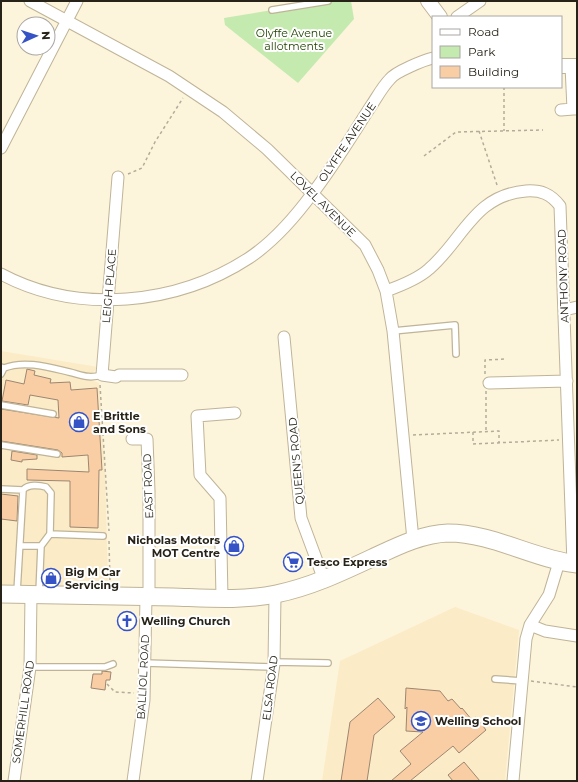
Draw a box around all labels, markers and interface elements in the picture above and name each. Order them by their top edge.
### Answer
north arrow [16,16,56,56]
legend [432,16,562,88]
text: Road [468,24,499,39]
park label: Olyffe Avenue allotments [256,26,333,53]
text: N [39,31,53,40]
text: Park [468,44,496,59]
text: Building [468,64,519,79]
street label: OLYFFE AVENUE [315,99,379,185]
street label: LOVEL AVENUE [287,168,359,240]
street label: ANTHONY ROAD [554,229,572,323]
street label: LEIGH PLACE [99,248,119,324]
place label: E Brittle and Sons [93,409,146,436]
shop icon: E Brittle and Sons [68,411,90,433]
street label: QUEEN'S ROAD [285,417,307,505]
street label: EAST ROAD [140,453,156,519]
place label: Nicholas Motors MOT Centre [127,533,220,560]
shop icon: Nicholas Motors MOT Centre [223,535,245,557]
supermarket icon: Tesco Express [282,551,304,573]
place label: Tesco Express [307,555,388,569]
place label: Big M Car Servicing [65,565,121,592]
shop icon: Big M Car Servicing [40,567,62,589]
church icon: Welling Church [116,610,138,632]
place label: Welling Church [141,614,230,628]
street label: BALLIOL ROAD [134,634,152,720]
street label: ELSA ROAD [259,655,281,721]
street label: SOMERHILL ROAD [9,660,37,764]
school or university icon: Welling School [410,710,432,732]
place label: Welling School [435,714,521,728]

